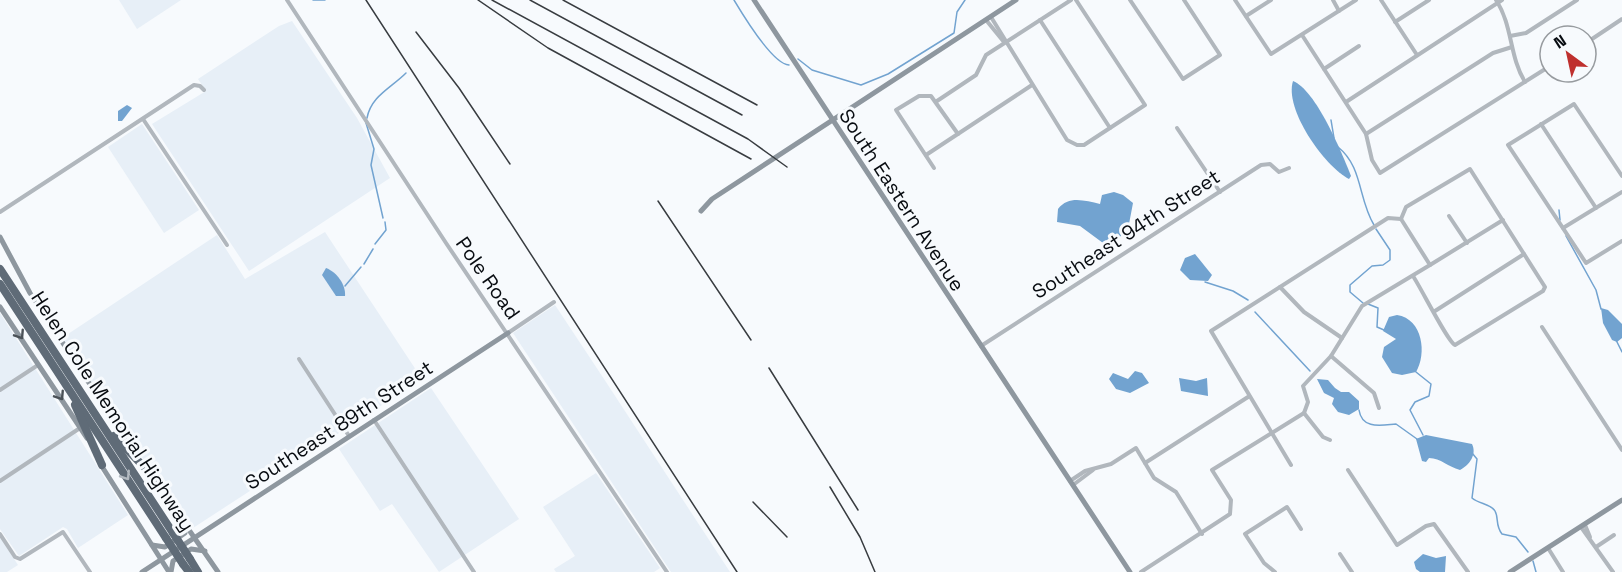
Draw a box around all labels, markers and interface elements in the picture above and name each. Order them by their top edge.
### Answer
north arrow [1538,24,1598,84]
text: N [1550,30,1570,54]
street label: South Eastern Avenue [833,104,971,296]
street label: Southeast 94th Street [1027,164,1225,304]
street label: Pole Road [450,232,526,324]
street label: Helen Cole Memorial Highway [26,286,200,536]
one-way arrow [13,329,24,340]
street label: Southeast 89th Street [240,355,438,495]
one-way arrow [52,390,63,401]
one-way arrow [119,469,130,480]

